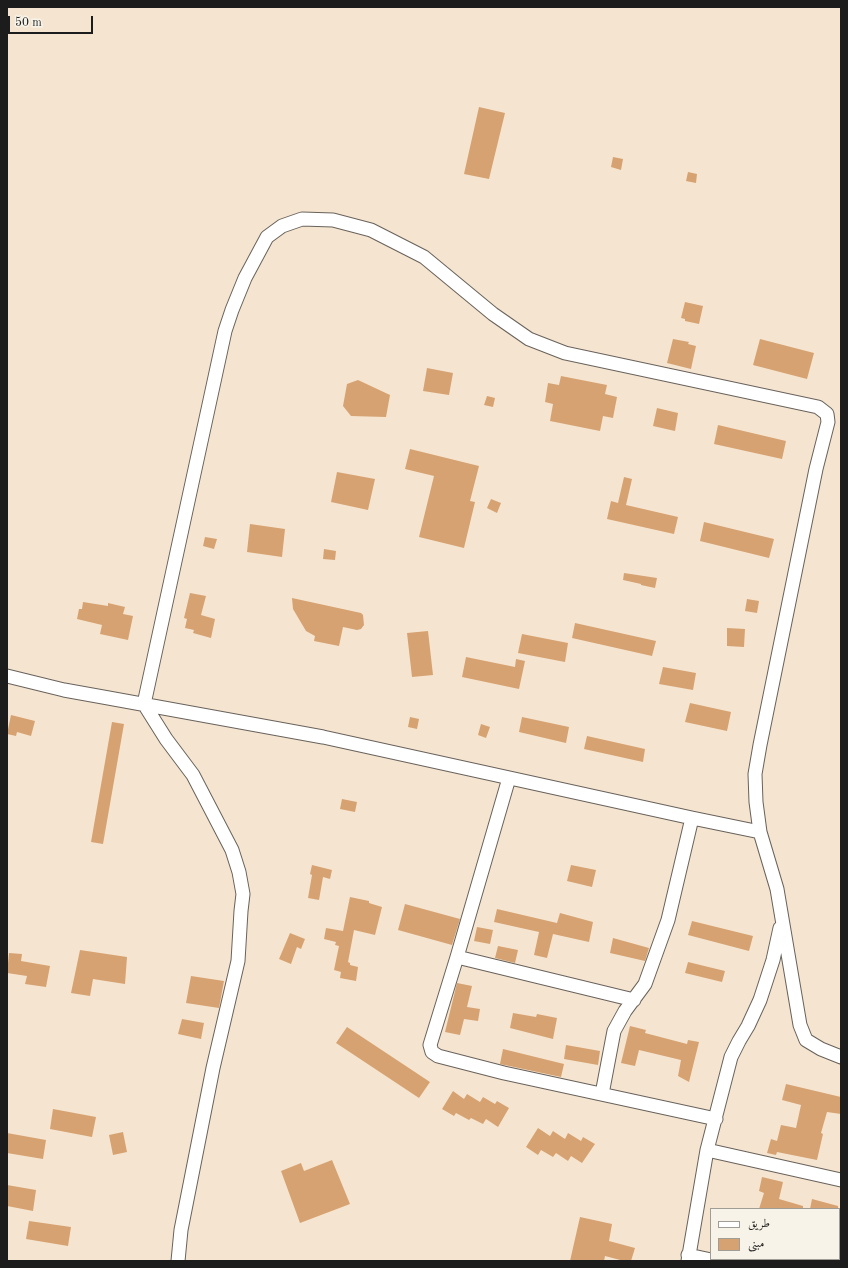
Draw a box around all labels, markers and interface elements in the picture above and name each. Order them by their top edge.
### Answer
scale bar [10,8,95,34]
text: 50 m [15,17,42,29]
legend [710,1208,840,1260]
text: طريق [748,1218,770,1230]
text: مبنى [748,1238,764,1250]

